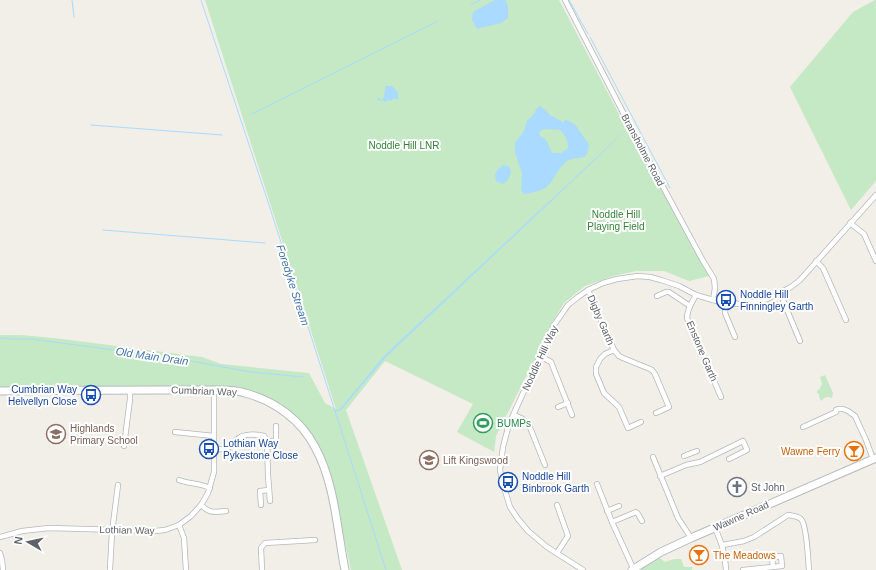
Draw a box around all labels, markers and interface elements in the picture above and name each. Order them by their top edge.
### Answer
street label: Bransholme Road [619,112,667,188]
park label: Noddle Hill LNR [368,140,440,151]
park label: Noddle Hill Playing Field [587,209,645,232]
water label: Foredyke Stream [274,243,312,327]
bus stop icon: Noddle Hill Finningley Garth [715,289,737,311]
place label: Noddle Hill Finningley Garth [740,289,813,312]
street label: Digby Garth [586,293,616,347]
street label: Enstone Garth [684,319,720,383]
street label: Noddle Hill Way [520,324,560,392]
water label: Old Main Drain [115,345,189,367]
place label: Cumbrian Way Helvellyn Close [8,384,77,407]
bus stop icon: Cumbrian Way Helvellyn Close [80,384,102,406]
street label: Cumbrian Way [171,384,237,398]
sports icon: BUMPs [472,412,494,434]
place label: BUMPs [497,418,531,429]
school or university icon: Highlands Primary School [45,423,67,445]
place label: Highlands Primary School [70,423,138,446]
bus stop icon: Lothian Way Pykestone Close [198,438,220,460]
place label: Lothian Way Pykestone Close [223,438,298,461]
bar icon: Wawne Ferry [843,440,865,462]
place label: Wawne Ferry [781,446,840,457]
school or university icon: Lift Kingswood [418,449,440,471]
place label: Lift Kingswood [443,455,508,466]
bus stop icon: Noddle Hill Binbrook Garth [497,471,519,493]
place label: Noddle Hill Binbrook Garth [522,471,589,494]
church icon: St John [726,476,748,498]
place label: St John [751,482,785,493]
street label: Wawne Road [712,499,770,533]
north arrow [8,522,48,562]
street label: Lothian Way [99,524,155,536]
text: N [12,536,25,545]
bar icon: The Meadows [688,544,710,566]
place label: The Meadows [713,550,776,561]

